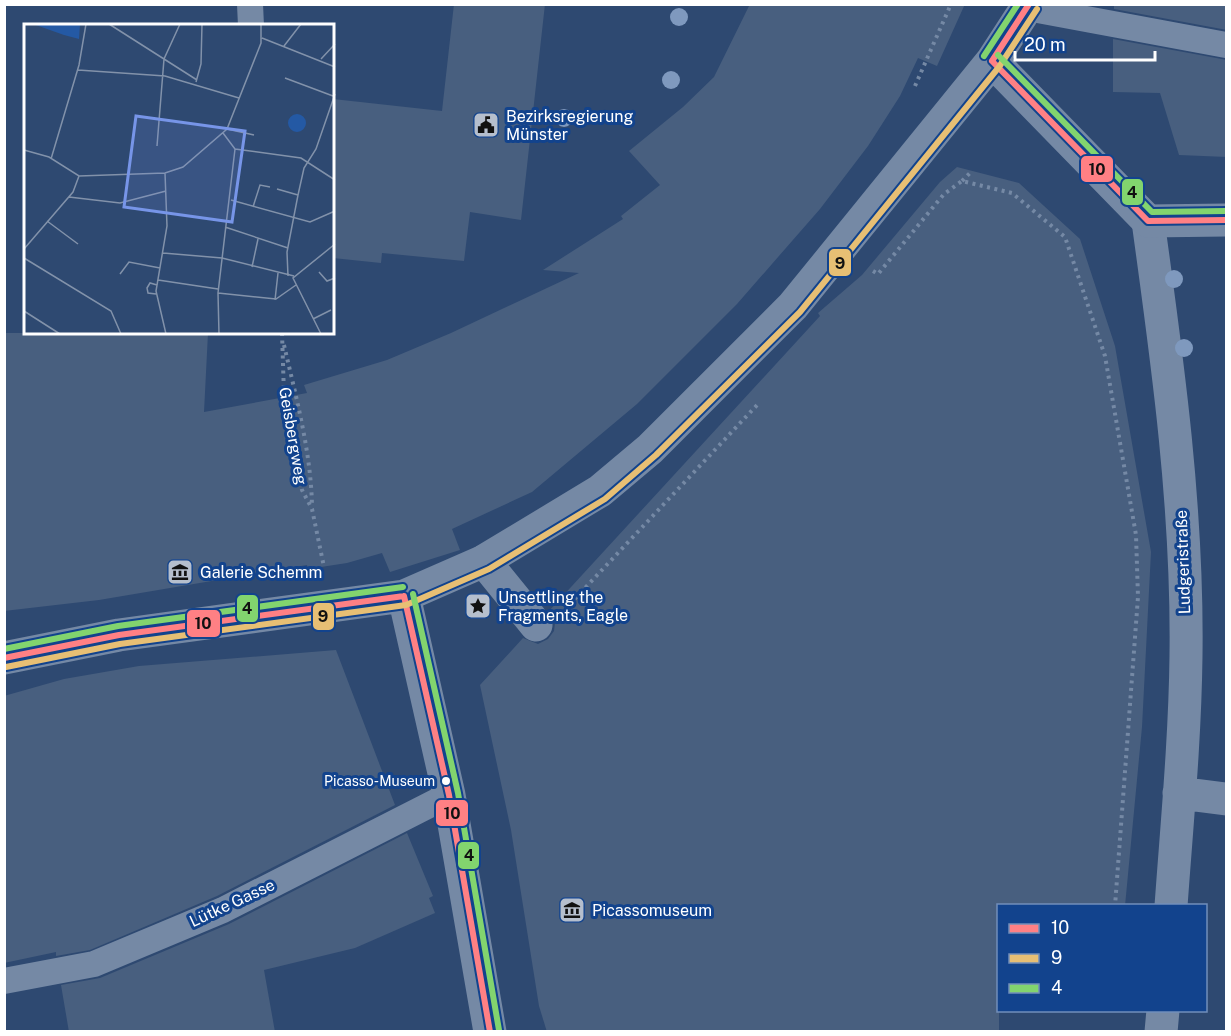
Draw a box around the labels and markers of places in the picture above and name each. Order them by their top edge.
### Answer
place label: Bezirksregierung Münster [506,107,634,144]
public building icon: Bezirksregierung Münster [471,110,501,140]
museum icon: Galerie Schemm [165,557,195,587]
place label: Galerie Schemm [200,563,322,582]
place label: Unsettling the Fragments, Eagle [498,588,628,625]
place icon: Unsettling the Fragments, Eagle [463,591,493,621]
place label: Picasso-Museum [324,773,435,789]
marker: Picasso-Museum [440,775,452,787]
museum icon: Picassomuseum [557,895,587,925]
place label: Picassomuseum [592,901,712,920]

